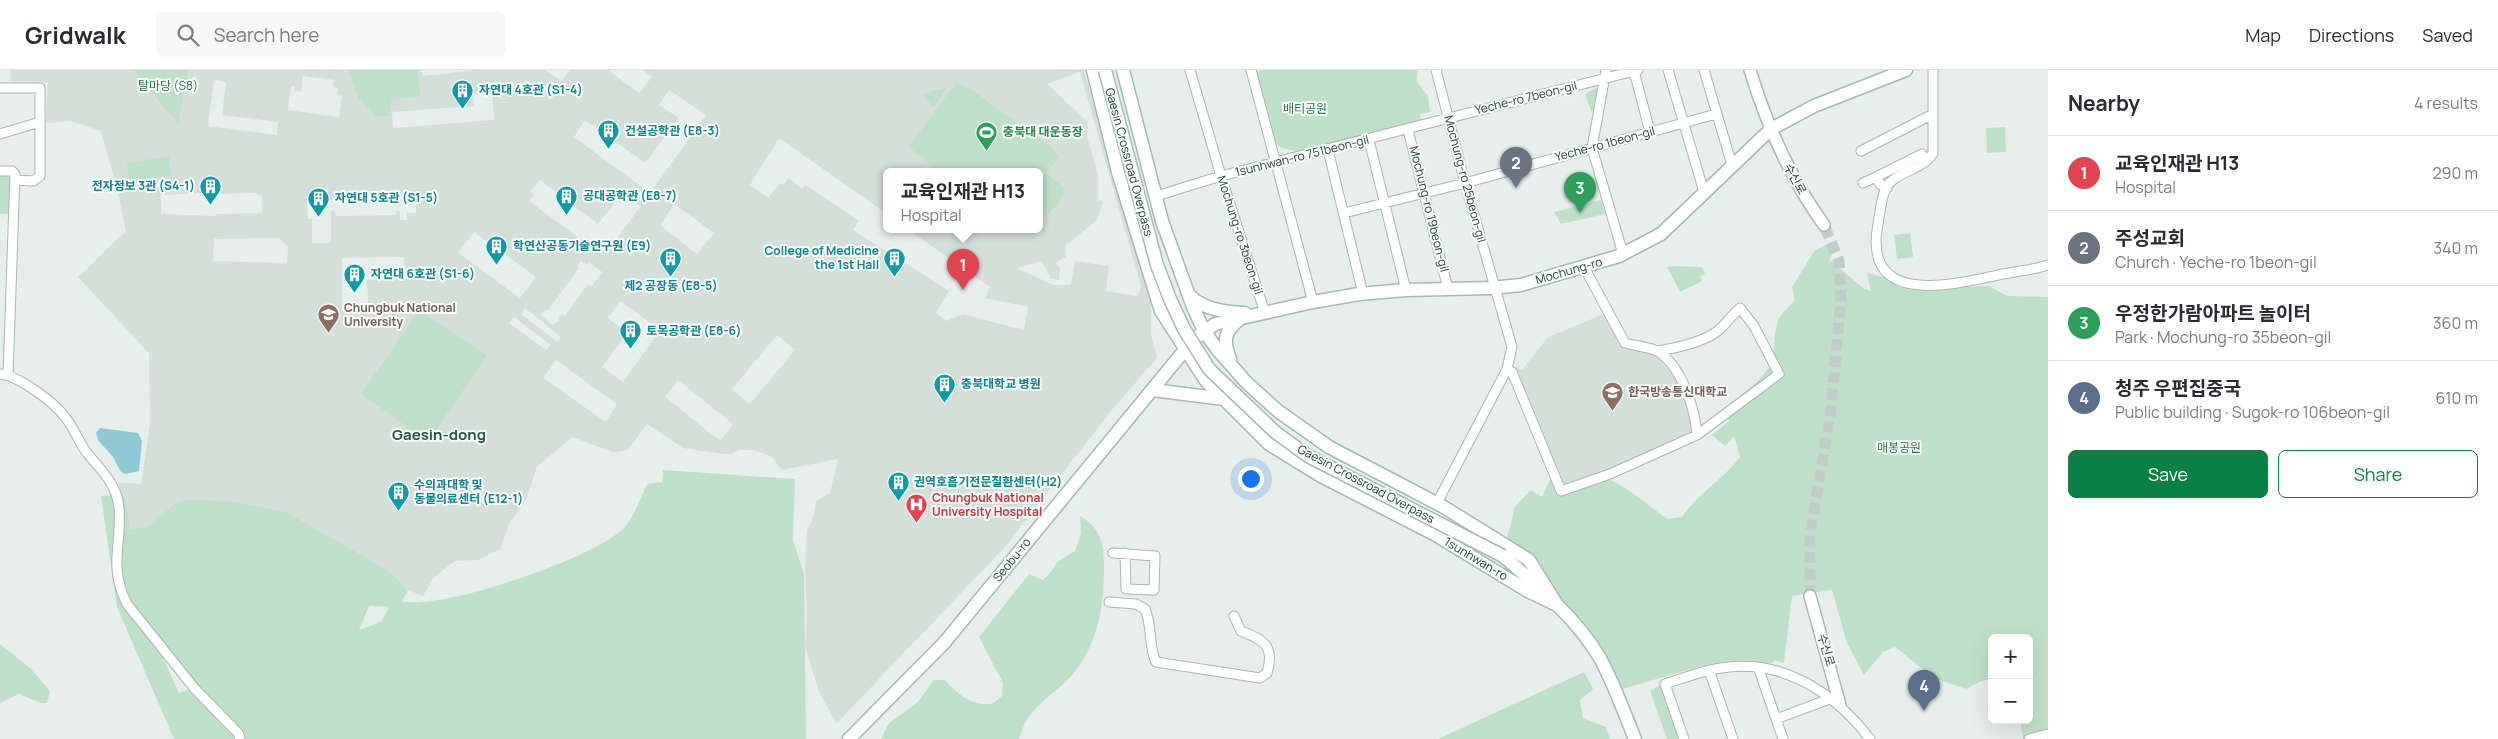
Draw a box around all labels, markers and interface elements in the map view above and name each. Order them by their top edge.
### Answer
search box [156,12,506,57]
text: Gridwalk [25,18,126,51]
icon: search [174,21,202,49]
text: Search here [214,22,319,48]
text: Map [2245,23,2281,47]
text: Directions [2309,23,2394,47]
text: Saved [2422,23,2473,47]
park label: 탈마당 (S8) [138,77,198,94]
street label: Yeche-ro 7beon-gil [1473,77,1579,118]
building icon: 자연대 4호관 (S1-4) [451,78,475,109]
place label: 자연대 4호관 (S1-4) [479,81,583,98]
street label: Gaesin Crossroad Overpass [1101,86,1157,238]
text: Nearby [2068,89,2140,117]
text: 4 results [2414,92,2478,114]
park label: 배티공원 [1283,100,1327,117]
street label: Mochung-ro 25beon-gil [1440,113,1491,244]
building icon: 건설공학관 (E8-3) [597,119,621,150]
sports icon: 충북대 대운동장 [975,120,999,151]
place label: 건설공학관 (E8-3) [625,122,720,139]
street label: Yeche-ro 1beon-gil [1553,122,1657,165]
place label: 충북대 대운동장 [1003,123,1083,140]
street label: 1sunhwan-ro 751beon-gil [1233,131,1371,180]
street label: Mochung-ro 19beon-gil [1406,144,1453,274]
pin: 2 [1500,147,1532,188]
text: 교육인재관 H13 [2115,150,2239,176]
street label: 수신로 [1780,160,1811,197]
text: 1 [2080,162,2088,184]
text: 290 m [2432,162,2478,184]
popup [883,168,1043,233]
pin: 3 [1564,172,1596,213]
street label: Mochung-ro 3beon-gil [1213,173,1268,296]
building icon: 전자정보 3관 (S4-1) [199,174,223,205]
text: Hospital [2115,176,2176,198]
place label: 전자정보 3관 (S4-1) [92,177,195,194]
text: 교육인재관 H13 [901,178,1025,204]
building icon: 공대공학관 (E8-7) [555,184,579,215]
building icon: 자연대 5호관 (S1-5) [307,186,331,217]
place label: 공대공학관 (E8-7) [583,187,677,204]
place label: 자연대 5호관 (S1-5) [335,189,438,206]
text: Hospital [901,204,962,226]
text: 주성교회 [2115,225,2185,251]
building icon: 학연산공동기술연구원 (E9) [485,234,509,265]
place label: 학연산공동기술연구원 (E9) [513,237,651,254]
text: 2 [2079,237,2089,259]
text: 340 m [2433,237,2478,259]
place label: College of Medicine the 1st Hall [764,242,879,273]
building icon: College of Medicine the 1st Hall [883,246,907,277]
building icon: 제2 공장동 (E8-5) [659,247,683,278]
pin: 1 [947,249,979,290]
text: Church · Yeche-ro 1beon-gil [2115,251,2317,273]
street label: Mochung-ro [1534,253,1604,288]
building icon: 자연대 6호관 (S1-6) [343,262,367,293]
place label: 자연대 6호관 (S1-6) [371,265,475,282]
place label: 제2 공장동 (E8-5) [624,277,718,294]
place label: Chungbuk National University [344,299,456,330]
text: 우정한가람아파트 놀이터 [2115,300,2311,326]
school or university icon: Chungbuk National University [316,303,340,334]
text: 3 [2079,312,2089,334]
text: 360 m [2433,312,2478,334]
building icon: 토목공학관 (E8-6) [618,319,642,350]
place label: 토목공학관 (E8-6) [646,322,741,339]
text: Park · Mochung-ro 35beon-gil [2115,326,2331,348]
building icon: 충북대학교 병원 [933,372,957,403]
place label: 충북대학교 병원 [961,375,1041,392]
text: 청주 우편집중국 [2115,375,2241,401]
school or university icon: 한국방송통신대학교 [1600,380,1624,411]
place label: 한국방송통신대학교 [1628,383,1727,400]
text: 4 [2079,387,2089,409]
text: 610 m [2436,387,2478,409]
text: Public building · Sugok-ro 106beon-gil [2115,401,2390,423]
district label: Gaesin-dong [392,424,486,445]
park label: 매봉공원 [1877,439,1921,456]
street label: Gaesin Crossroad Overpass [1295,440,1438,527]
button: Save [2068,450,2268,498]
button: Share [2278,450,2478,498]
your location [1238,466,1264,492]
building icon: 권역호흡기전문질환센터(H2) [886,470,910,501]
place label: 권역호흡기전문질환센터(H2) [914,473,1062,490]
place label: 수의과대학 및 동물의료센터 (E12-1) [414,476,523,507]
building icon: 수의과대학 및 동물의료센터 (E12-1) [386,480,410,511]
place label: Chungbuk National University Hospital [932,489,1044,520]
hospital icon: Chungbuk National University Hospital [904,493,928,524]
street label: 1sunhwan-ro [1441,533,1511,584]
street label: Seobu-ro [989,534,1035,585]
street label: 수신로 [1814,632,1839,668]
map controls [1988,634,2033,724]
button: + [1988,634,2033,679]
pin: 4 [1908,670,1940,711]
button: − [1988,679,2033,724]

